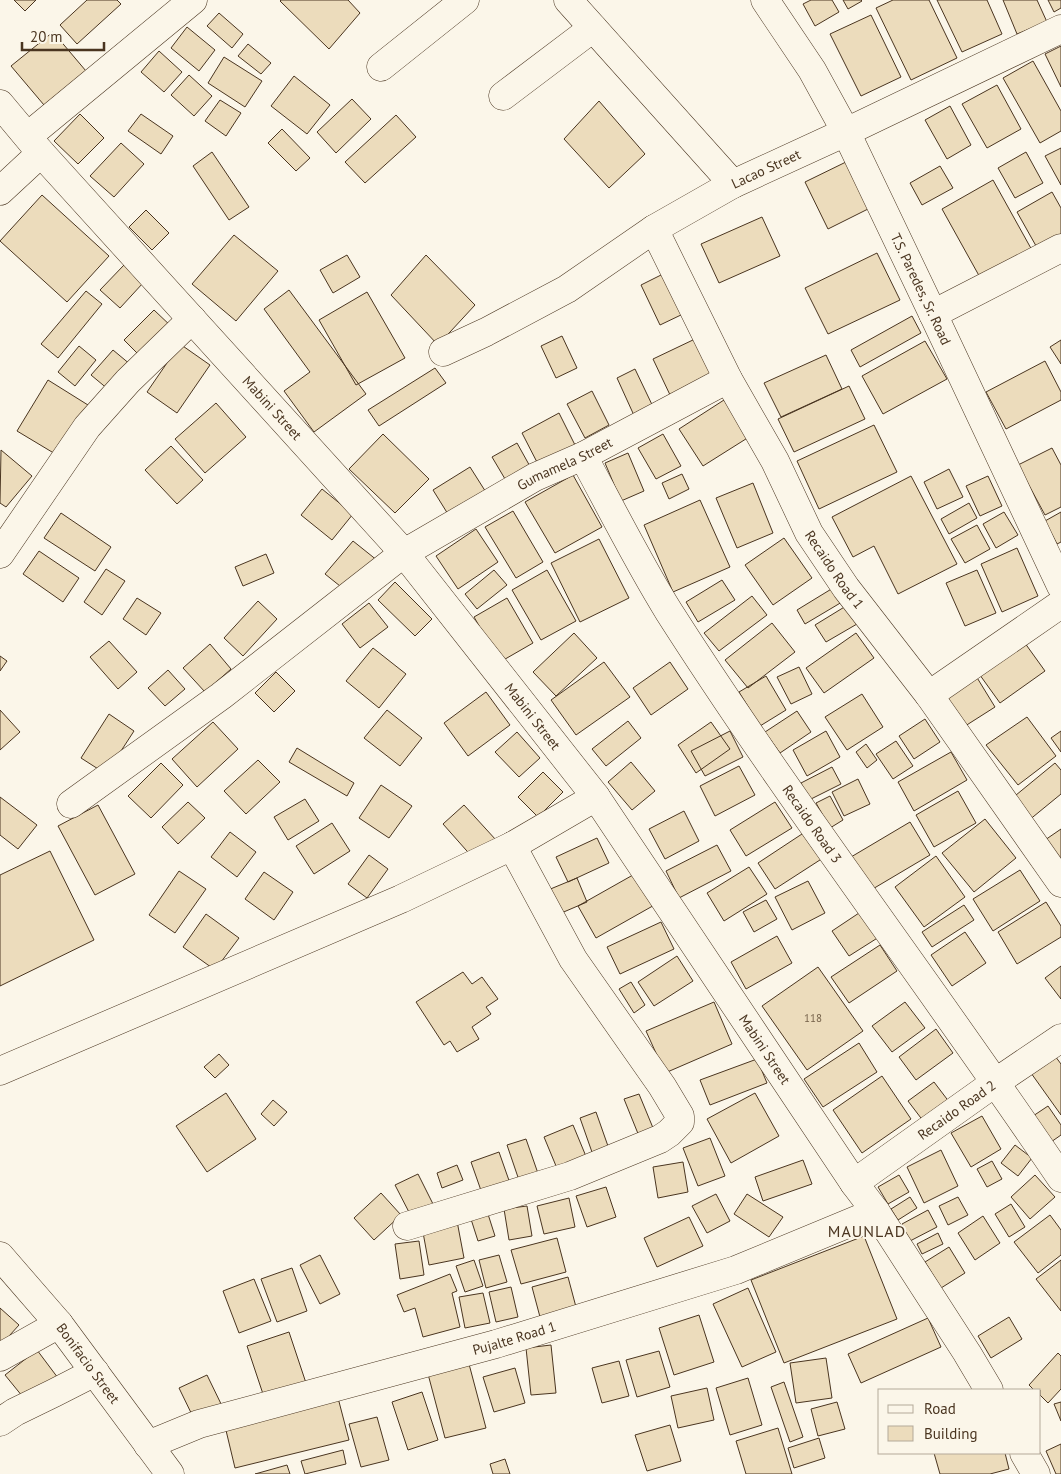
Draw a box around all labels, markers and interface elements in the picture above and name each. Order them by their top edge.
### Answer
scale bar [22,20,105,52]
text: 20 m [30,27,63,46]
street label: Lacao Street [728,145,804,193]
street label: T.S. Paredes, Sr. Road [887,230,955,348]
street label: Mabini Street [239,372,306,444]
street label: Gumamela Street [514,433,616,494]
street label: Recaido Road 1 [801,527,868,613]
street label: Mabini Street [501,679,565,754]
street label: Recaido Road 3 [779,781,846,867]
street label: Mabini Street [735,1011,795,1088]
house number: 118 [804,1011,822,1025]
street label: Recaido Road 2 [914,1076,999,1144]
district label: MAUNLAD [828,1221,906,1241]
street label: Pujalte Road 1 [471,1317,558,1359]
street label: Bonifacio Street [52,1320,124,1407]
legend [878,1389,1041,1454]
text: Road [924,1399,956,1418]
text: Building [924,1424,978,1443]

